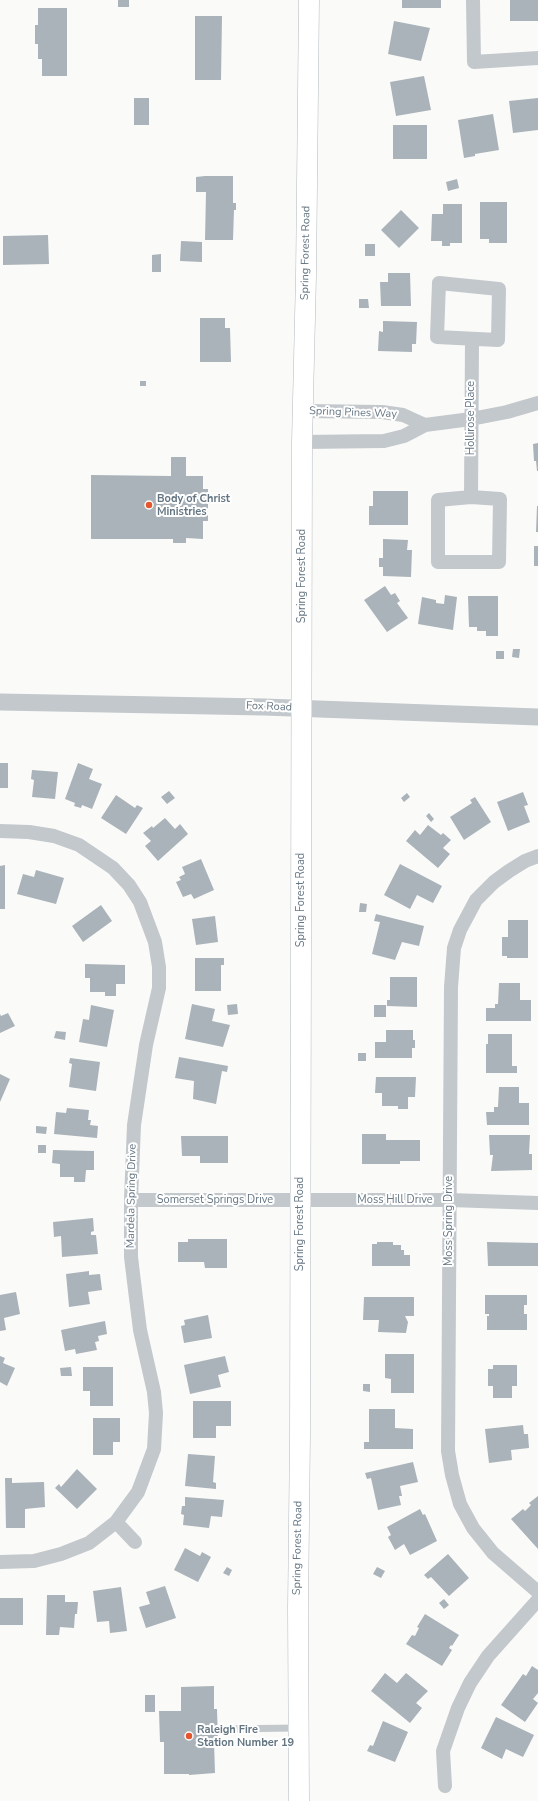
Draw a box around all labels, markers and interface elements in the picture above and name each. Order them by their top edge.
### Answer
street label: Spring Forest Road [299,206,313,300]
street label: Hollirose Place [464,381,478,455]
street label: Spring Pines Way [309,405,397,421]
place label: Body of Christ Ministries [157,492,230,518]
marker: Body of Christ Ministries [144,500,154,510]
street label: Spring Forest Road [295,529,309,623]
street label: Fox Road [246,700,292,714]
street label: Spring Forest Road [294,853,308,947]
street label: Mardela Spring Drive [124,1144,140,1248]
street label: Moss Spring Drive [442,1176,456,1266]
street label: Spring Forest Road [293,1177,307,1271]
street label: Somerset Springs Drive [157,1193,273,1207]
street label: Moss Hill Drive [357,1193,433,1207]
street label: Spring Forest Road [291,1501,305,1595]
place label: Raleigh Fire Station Number 19 [197,1723,294,1749]
marker: Raleigh Fire Station Number 19 [184,1731,194,1741]

